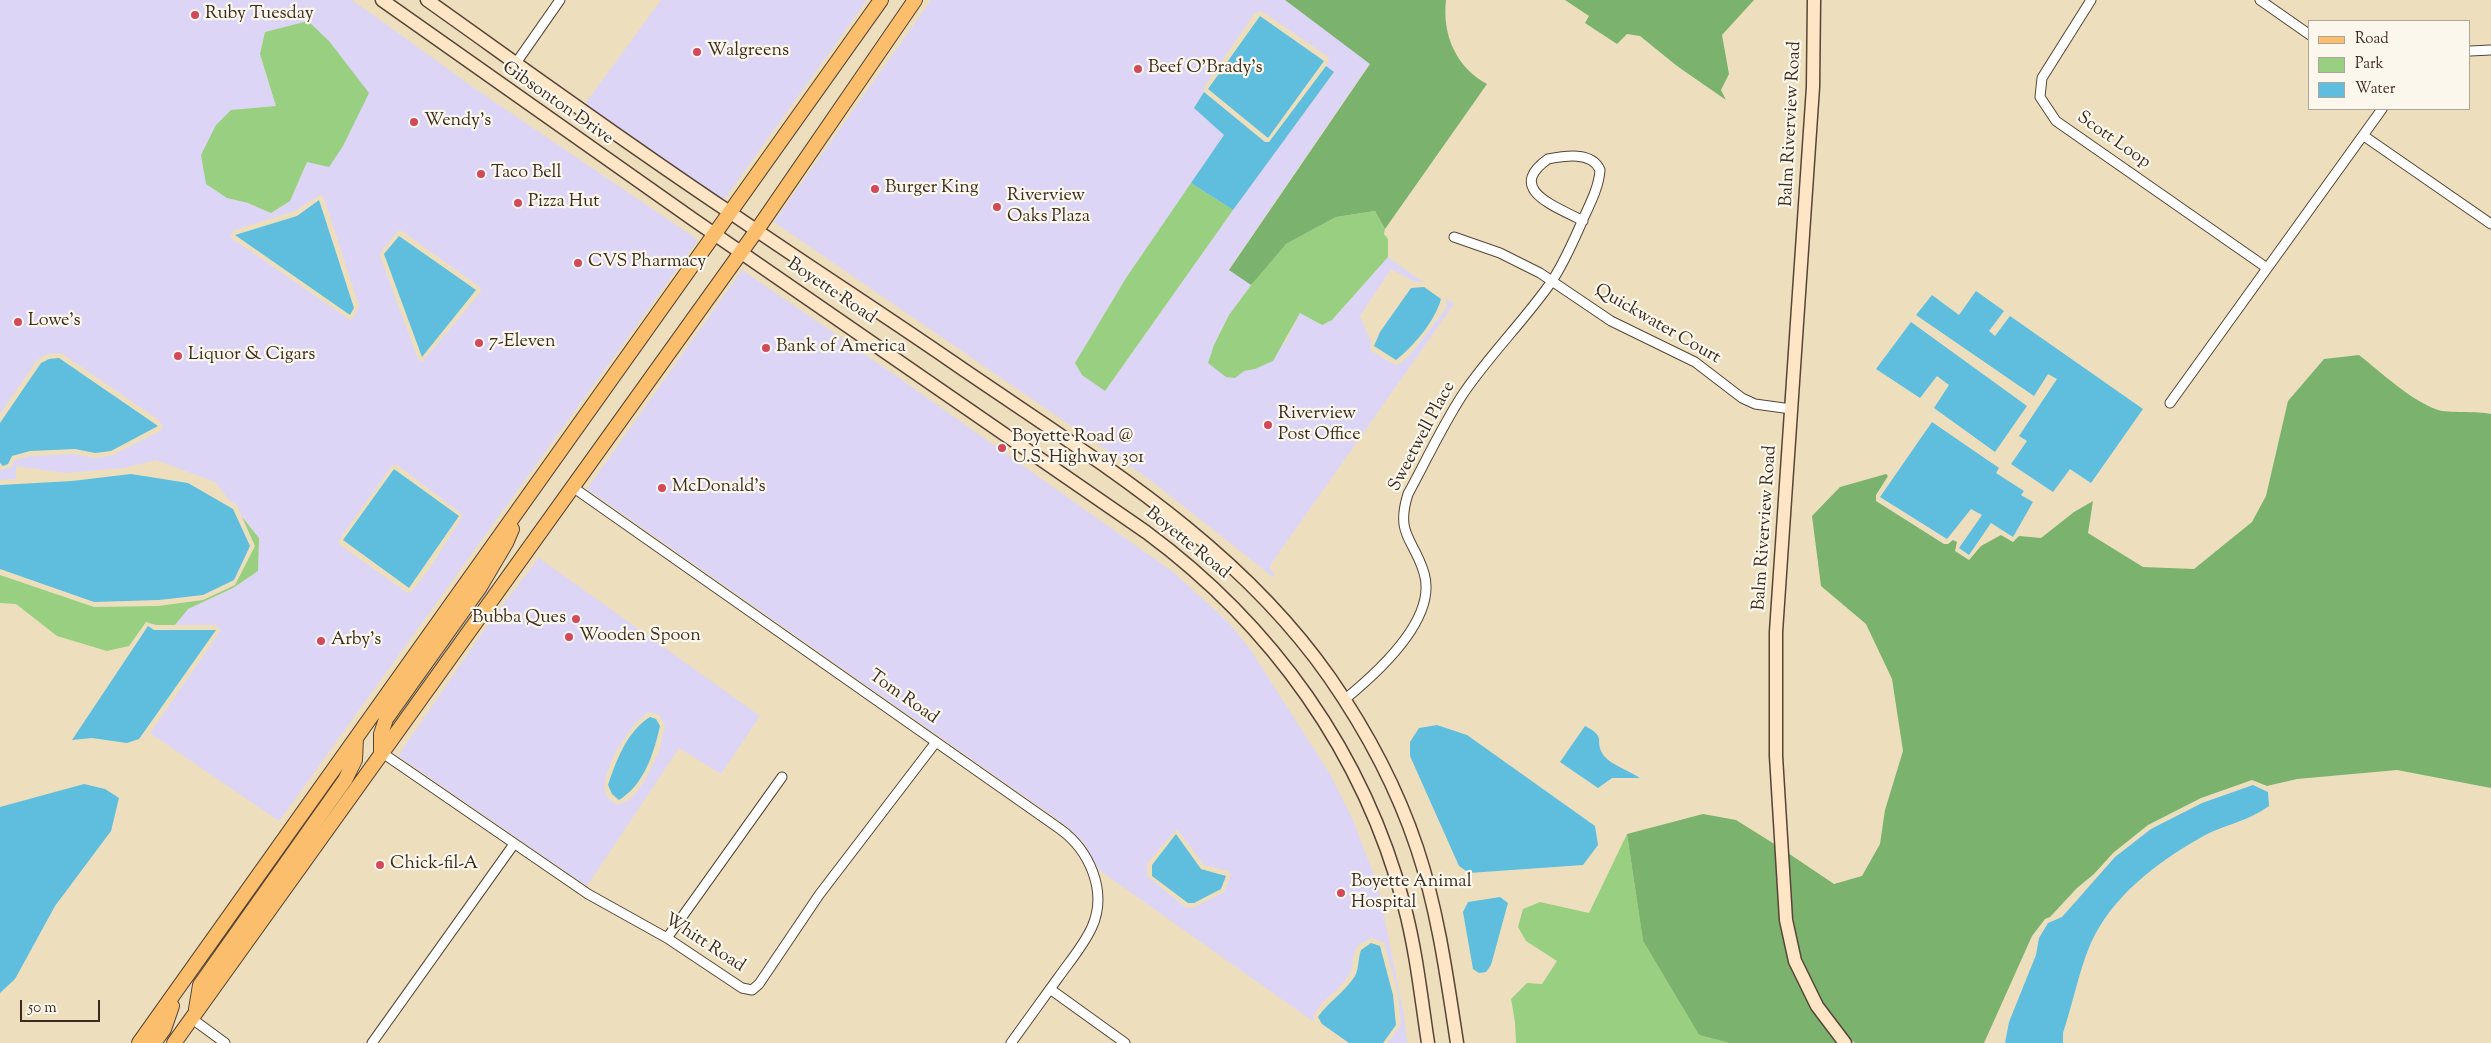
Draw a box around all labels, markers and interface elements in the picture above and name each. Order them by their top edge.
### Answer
place label: Ruby Tuesday [205,4,314,26]
marker: Ruby Tuesday [189,9,201,21]
legend [2308,20,2471,110]
text: Road [2355,29,2389,50]
place label: Walgreens [707,41,789,63]
street label: Balm Riverview Road [1777,41,1807,207]
marker: Walgreens [691,46,703,58]
text: Park [2355,54,2384,75]
street label: Gibsonton Drive [497,58,617,150]
place label: Beef O'Brady's [1148,58,1263,80]
marker: Beef O'Brady's [1132,63,1144,75]
text: Water [2355,79,2395,100]
street label: Scott Loop [2072,108,2154,174]
place label: Wendy's [424,111,491,133]
marker: Wendy's [408,116,420,128]
place label: Taco Bell [491,163,562,185]
marker: Taco Bell [475,168,487,180]
place label: Burger King [885,178,979,200]
marker: Burger King [869,183,881,195]
place label: Riverview Oaks Plaza [1007,186,1090,228]
place label: Pizza Hut [528,192,600,214]
marker: Pizza Hut [512,197,524,209]
marker: Riverview Oaks Plaza [991,201,1003,213]
place label: CVS Pharmacy [588,252,706,274]
street label: Boyette Road [782,254,880,330]
marker: CVS Pharmacy [572,257,584,269]
street label: Quickwater Court [1590,280,1724,370]
place label: Lowe's [28,311,81,333]
marker: Lowe's [12,316,24,328]
place label: 7-Eleven [489,332,556,354]
marker: 7-Eleven [473,337,485,349]
place label: Bank of America [776,337,906,359]
marker: Bank of America [760,342,772,354]
place label: Liquor & Cigars [188,345,315,367]
marker: Liquor & Cigars [172,350,184,362]
street label: Sweetwell Place [1385,378,1461,496]
place label: Riverview Post Office [1278,404,1361,446]
marker: Riverview Post Office [1262,419,1274,431]
place label: Boyette Road @ U.S. Highway 301 [1012,427,1144,469]
marker: Boyette Road @ U.S. Highway 301 [996,442,1008,454]
street label: Balm Riverview Road [1749,445,1783,611]
place label: McDonald's [672,477,766,499]
marker: McDonald's [656,482,668,494]
street label: Boyette Road [1140,503,1234,585]
place label: Bubba Ques [472,608,566,630]
marker: Bubba Ques [570,613,582,625]
place label: Wooden Spoon [579,626,701,648]
place label: Arby's [331,630,381,652]
marker: Wooden Spoon [563,631,575,643]
marker: Arby's [315,635,327,647]
street label: Tom Road [864,666,942,730]
place label: Chick-fil-A [390,854,478,876]
marker: Chick-fil-A [374,859,386,871]
place label: Boyette Animal Hospital [1351,872,1472,914]
marker: Boyette Animal Hospital [1335,887,1347,899]
street label: Whitt Road [659,910,749,978]
scale bar [22,990,102,1022]
text: 50 m [28,998,57,1019]

